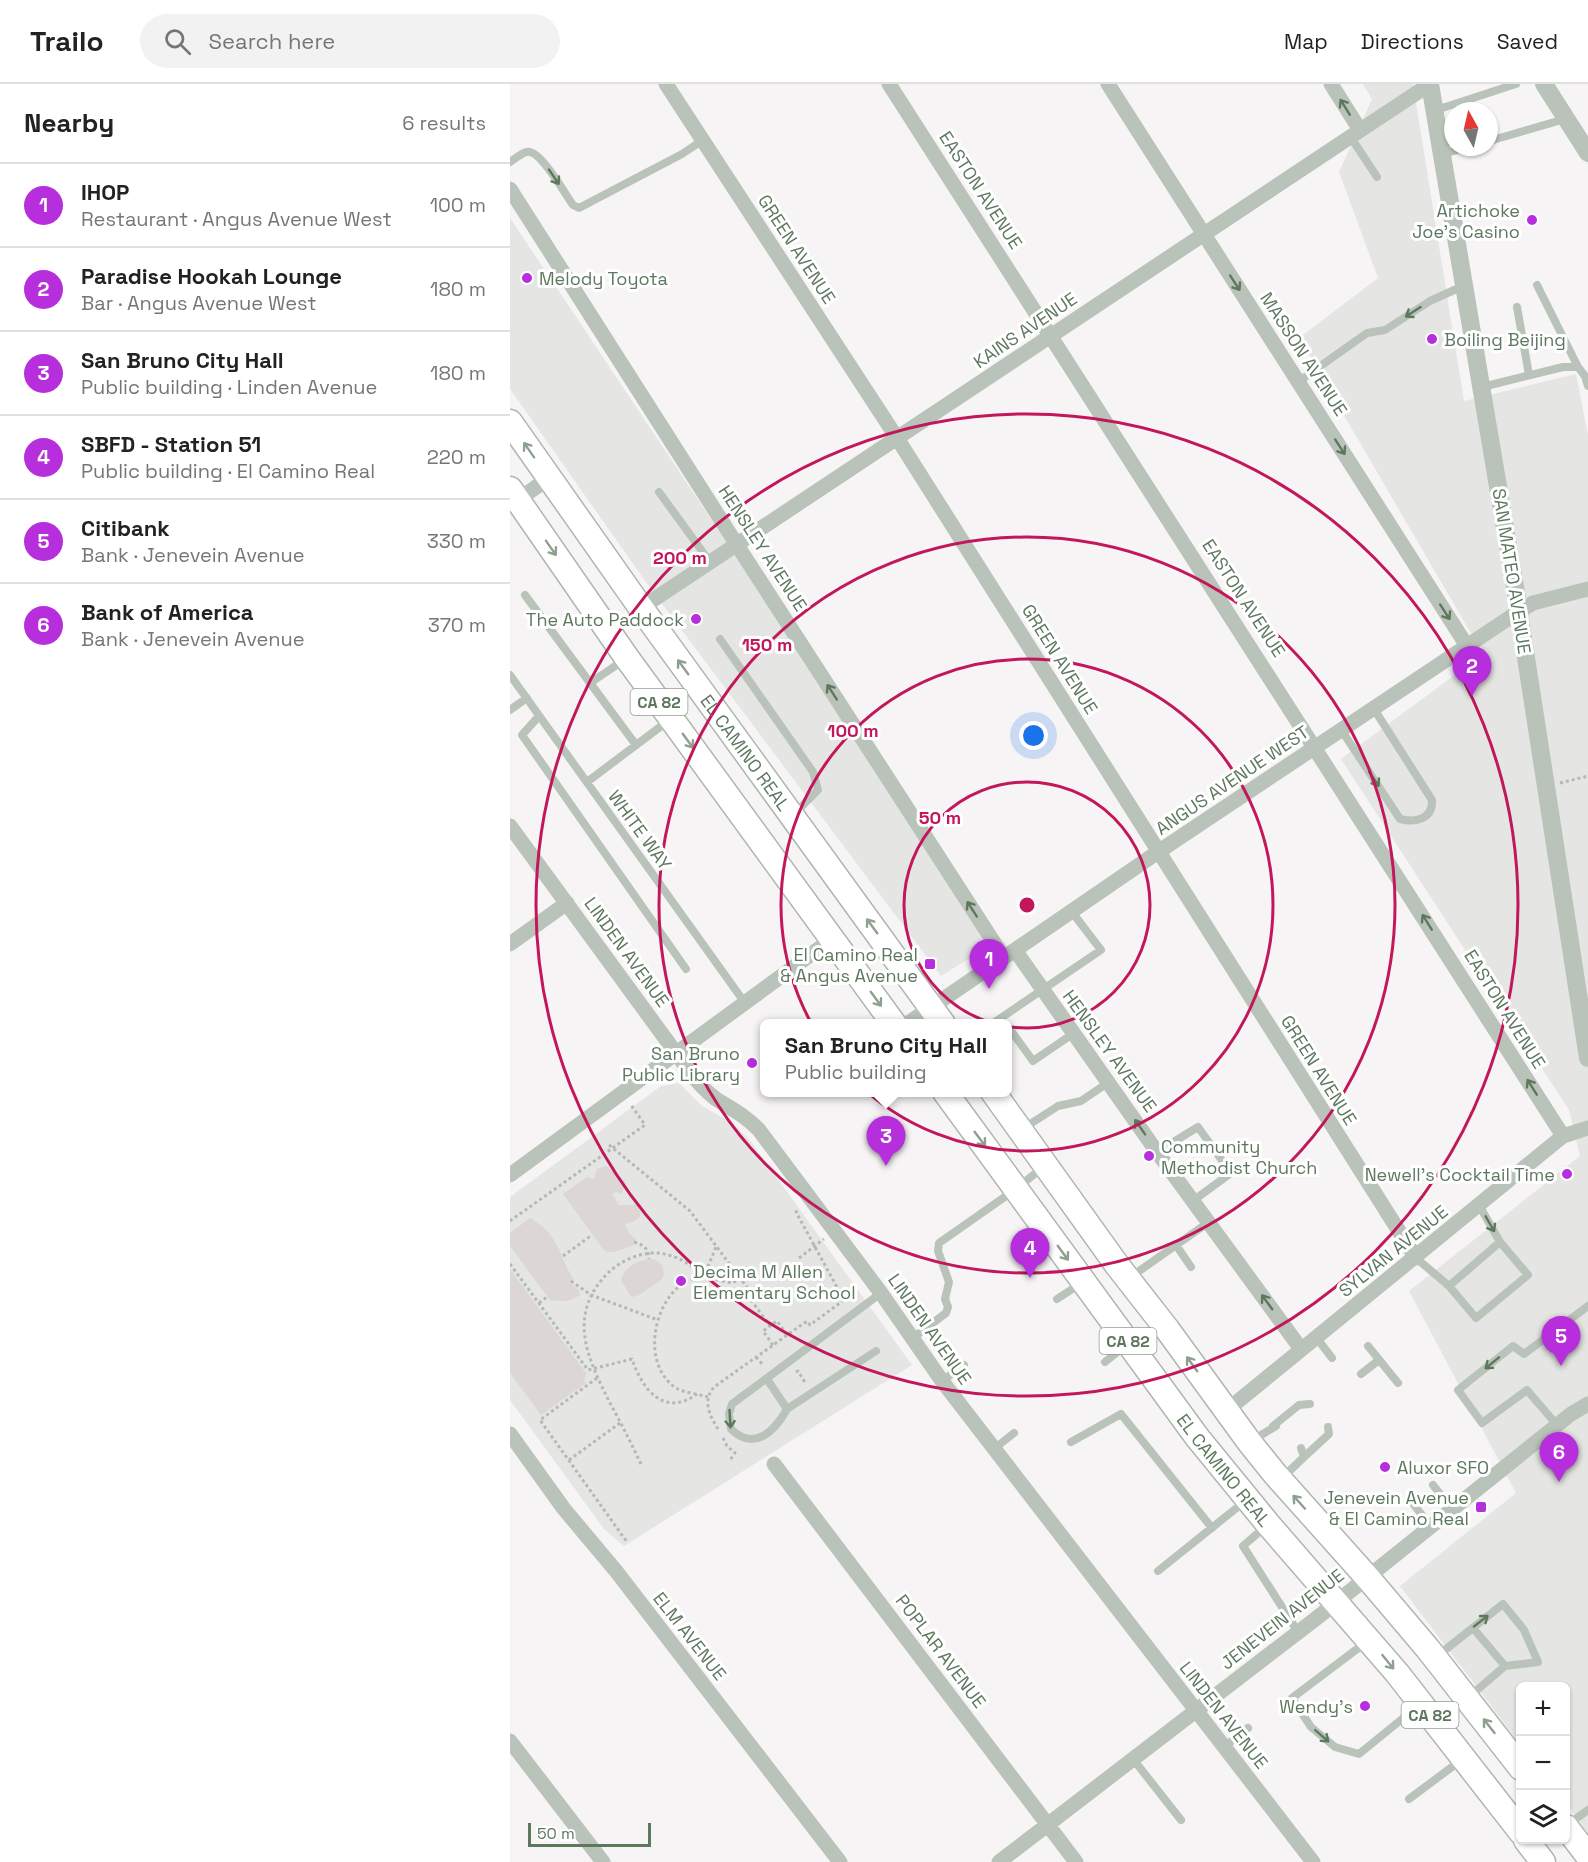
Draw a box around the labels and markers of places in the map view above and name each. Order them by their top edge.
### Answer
place label: Artichoke Joe's Casino [1412,199,1520,243]
marker: Artichoke Joe's Casino [1525,213,1539,227]
place label: Melody Toyota [539,267,668,290]
marker: Melody Toyota [520,271,534,285]
place label: Boiling Beijing [1444,328,1566,351]
marker: Boiling Beijing [1425,332,1439,346]
place label: The Auto Paddock [526,608,684,631]
marker: The Auto Paddock [689,612,703,626]
pin: 2 [1452,646,1492,696]
centre of rings [1017,895,1037,915]
pin: 1 [970,940,1008,989]
place label: El Camino Real & Angus Avenue [780,943,918,987]
marker: El Camino Real & Angus Avenue [923,957,937,971]
place label: San Bruno Public Library [622,1042,740,1086]
marker: San Bruno Public Library [745,1056,759,1070]
pin: 3 [866,1116,905,1166]
place label: Community Methodist Church [1161,1135,1317,1179]
marker: Community Methodist Church [1142,1149,1156,1163]
place label: Newell's Cocktail Time [1365,1163,1555,1186]
marker: Newell's Cocktail Time [1560,1167,1574,1181]
pin: 4 [1010,1228,1050,1278]
place label: Decima M Allen Elementary School [693,1260,856,1304]
marker: Decima M Allen Elementary School [674,1274,688,1288]
pin: 5 [1542,1316,1580,1366]
pin: 6 [1540,1432,1578,1482]
place label: Aluxor SFO [1397,1456,1489,1479]
marker: Aluxor SFO [1378,1460,1392,1474]
place label: Jenevein Avenue & El Camino Real [1323,1486,1469,1530]
marker: Jenevein Avenue & El Camino Real [1474,1500,1488,1514]
place label: Wendy's [1279,1695,1353,1718]
marker: Wendy's [1358,1699,1372,1713]

